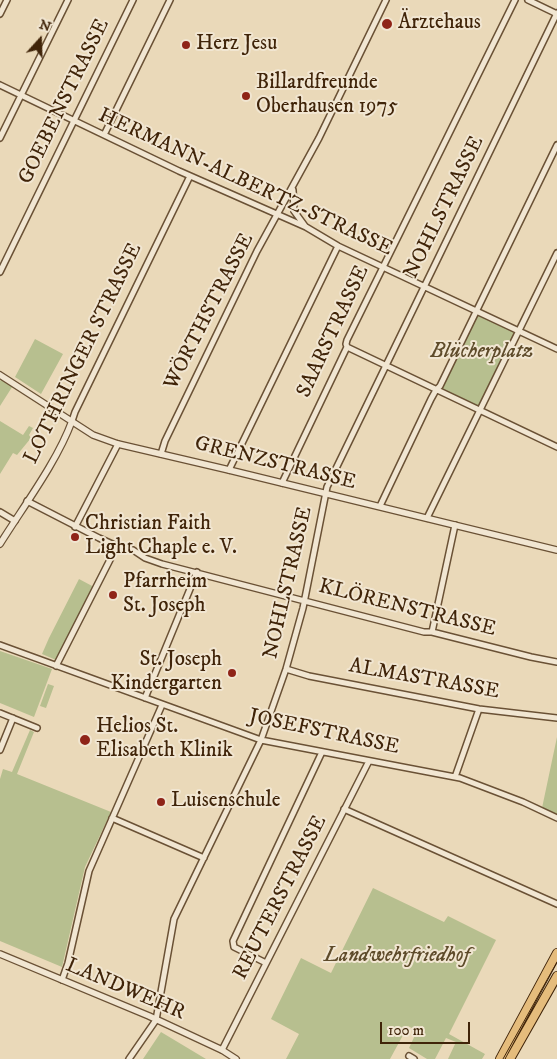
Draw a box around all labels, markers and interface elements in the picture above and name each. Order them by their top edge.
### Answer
place label: Ärztehaus [398,11,481,37]
street label: GOEBENSTRASSE [14,15,116,189]
north arrow [15,15,65,65]
marker: Ärztehaus [380,17,394,31]
place label: Herz Jesu [196,32,277,58]
marker: Herz Jesu [180,39,192,51]
place label: Billardfreunde Oberhausen 1975 [256,71,398,121]
marker: Billardfreunde Oberhausen 1975 [240,90,252,102]
street label: HERMANN-ALBERTZ-STRASSE [94,104,396,262]
street label: NOHLSTRASSE [400,133,490,283]
street label: WÖRTHSTRASSE [160,230,260,394]
street label: LOTHRINGER STRASSE [20,240,148,468]
street label: SAARSTRASSE [292,262,376,402]
park label: Blücherplatz [430,340,534,366]
street label: GRENZSTRASSE [192,432,358,496]
street label: NOHLSTRASSE [259,504,319,662]
place label: Christian Faith Light Chaple e. V. [85,512,237,562]
marker: Christian Faith Light Chaple e. V. [69,531,81,543]
place label: Pfarrheim St. Joseph [123,570,207,620]
street label: KLÖRENSTRASSE [316,575,498,643]
marker: Pfarrheim St. Joseph [107,589,119,601]
place label: St. Joseph Kindergarten [111,648,222,698]
street label: ALMASTRASSE [347,654,501,706]
marker: St. Joseph Kindergarten [226,667,238,679]
street label: JOSEFSTRASSE [247,705,401,761]
place label: Helios St. Elisabeth Klinik [96,715,233,765]
marker: Helios St. Elisabeth Klinik [78,733,92,747]
place label: Luisenschule [171,789,280,815]
marker: Luisenschule [155,796,167,808]
street label: REUTERSTRASSE [229,812,333,984]
park label: Landwehrfriedhof [324,944,470,970]
street label: LANDWEHR [62,954,188,1026]
scale bar [382,1012,472,1044]
text: 100 m [388,1021,424,1040]

